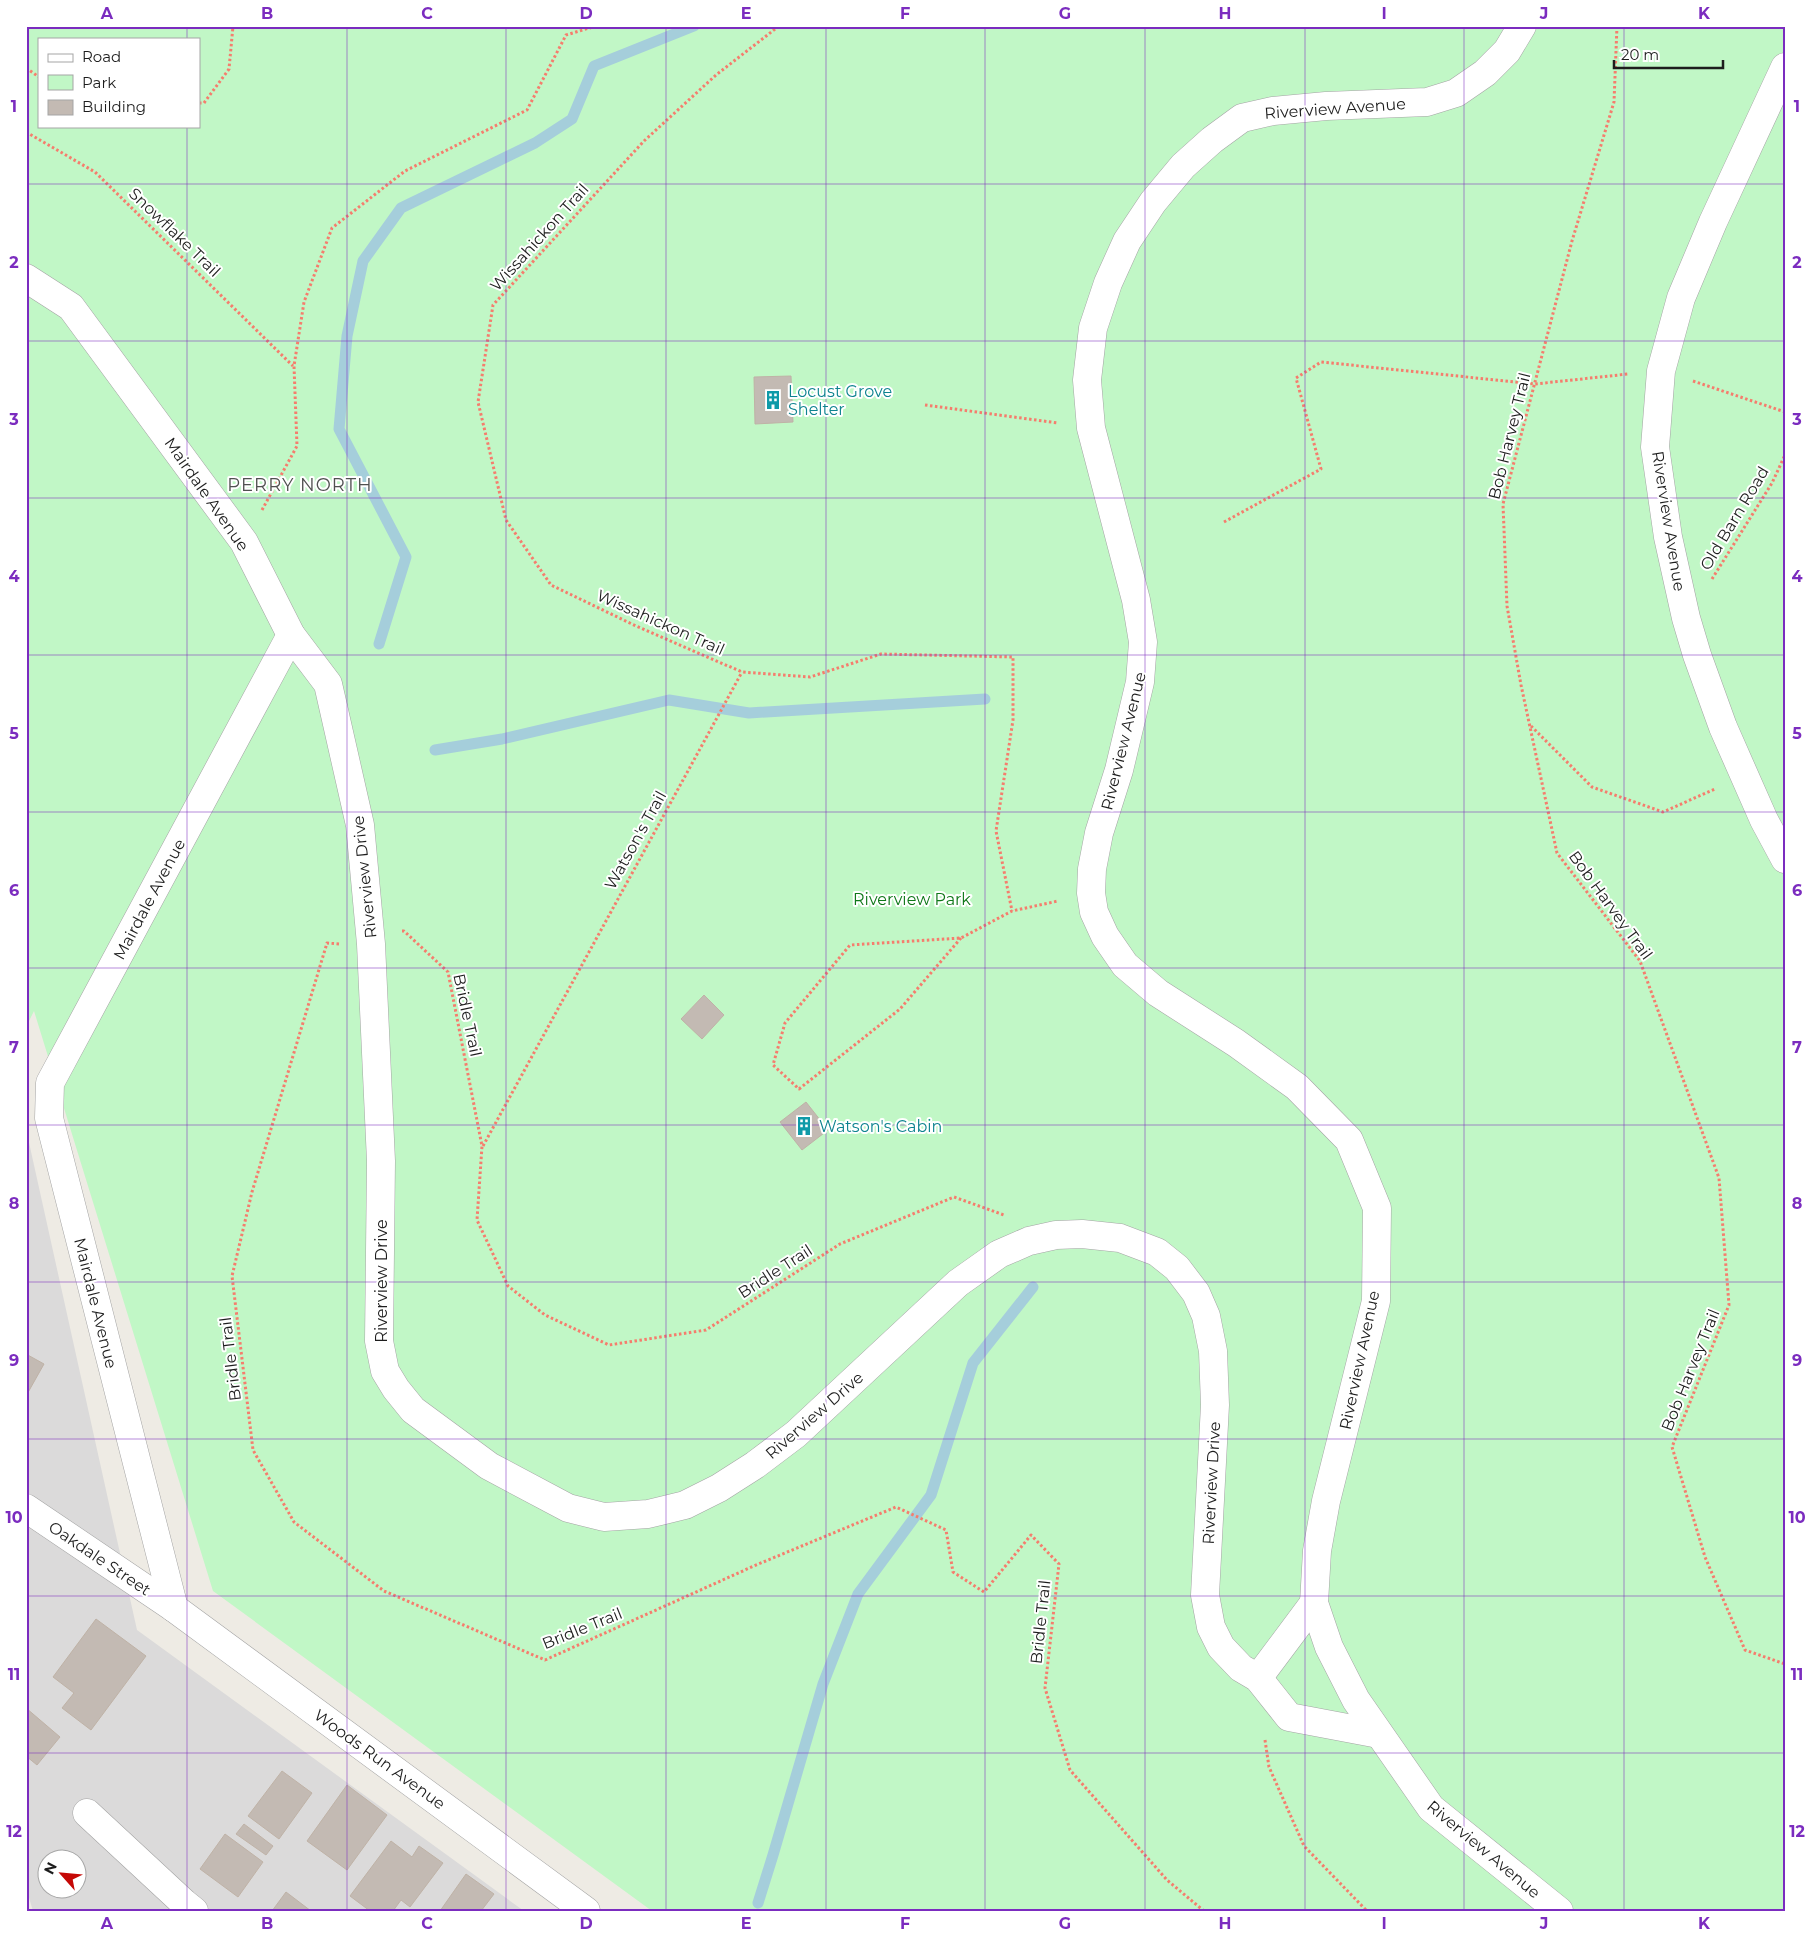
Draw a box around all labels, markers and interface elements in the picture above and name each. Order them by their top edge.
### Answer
text: A [100,4,114,23]
text: B [261,4,273,23]
text: C [421,4,433,23]
text: D [579,4,593,23]
text: E [741,4,751,23]
text: F [900,4,910,23]
text: G [1059,4,1071,23]
text: H [1219,4,1231,23]
text: I [1381,4,1387,23]
text: J [1539,4,1548,23]
text: K [1698,4,1711,23]
legend [38,38,200,128]
scale bar [1614,38,1722,70]
text: 20 m [1621,45,1659,64]
text: Road [82,47,121,66]
text: Park [82,73,116,92]
street label: Riverview Avenue [1264,94,1406,123]
text: 1 [11,97,17,116]
text: Building [82,97,146,116]
text: 1 [1794,97,1800,116]
street label: Wissahickon Trail [486,180,593,295]
street label: Snowflake Trail [125,184,224,281]
text: 2 [9,253,19,272]
text: 2 [1792,253,1802,272]
street label: Bob Harvey Trail [1485,371,1534,501]
place label: Locust Grove Shelter [788,382,892,419]
building icon: Locust Grove Shelter [762,389,784,411]
text: 3 [8,410,19,429]
text: 3 [1791,410,1802,429]
street label: Mairdale Avenue [160,434,253,555]
street label: Riverview Avenue [1648,450,1689,593]
street label: Old Barn Road [1696,463,1773,573]
district label: PERRY NORTH [227,474,373,496]
text: 4 [8,567,20,586]
text: 4 [1791,567,1803,586]
street label: Wissahickon Trail [594,586,728,659]
street label: Riverview Avenue [1097,670,1150,812]
text: 5 [9,724,19,743]
text: 5 [1792,724,1802,743]
street label: Watson's Trail [601,788,670,893]
street label: Riverview Drive [349,815,380,939]
street label: Mairdale Avenue [110,836,189,963]
street label: Bob Harvey Trail [1565,847,1656,963]
text: 6 [9,881,19,900]
text: 6 [1792,881,1802,900]
park label: Riverview Park [853,890,971,909]
street label: Bridle Trail [449,972,486,1058]
text: 7 [9,1038,19,1057]
text: 7 [1792,1038,1802,1057]
building icon: Watson's Cabin [793,1115,815,1137]
place label: Watson's Cabin [819,1117,942,1136]
text: 8 [9,1194,19,1213]
text: 8 [1792,1194,1802,1213]
street label: Riverview Drive [372,1219,391,1343]
street label: Mairdale Avenue [70,1236,121,1370]
street label: Bridle Trail [735,1240,816,1302]
street label: Riverview Avenue [1335,1289,1384,1431]
street label: Bob Harvey Trail [1657,1306,1724,1434]
street label: Bridle Trail [216,1316,245,1402]
text: 9 [9,1351,19,1370]
text: 9 [1792,1351,1802,1370]
street label: Riverview Drive [762,1368,867,1463]
street label: Riverview Drive [1199,1421,1224,1545]
text: 10 [5,1508,23,1527]
text: 10 [1788,1508,1806,1527]
street label: Oakdale Street [45,1517,155,1600]
street label: Bridle Trail [1027,1579,1054,1665]
street label: Bridle Trail [539,1604,625,1653]
text: 11 [8,1665,20,1684]
text: 11 [1791,1665,1803,1684]
street label: Woods Run Avenue [310,1705,449,1813]
street label: Riverview Avenue [1423,1797,1544,1902]
text: 12 [6,1822,22,1841]
text: 12 [1789,1822,1805,1841]
north arrow [38,1850,88,1900]
text: N [40,1859,61,1877]
text: A [100,1914,114,1933]
text: B [261,1914,273,1933]
text: C [421,1914,433,1933]
text: D [579,1914,593,1933]
text: E [741,1914,751,1933]
text: F [900,1914,910,1933]
text: G [1059,1914,1071,1933]
text: H [1219,1914,1231,1933]
text: I [1381,1914,1387,1933]
text: J [1539,1914,1548,1933]
text: K [1698,1914,1711,1933]

